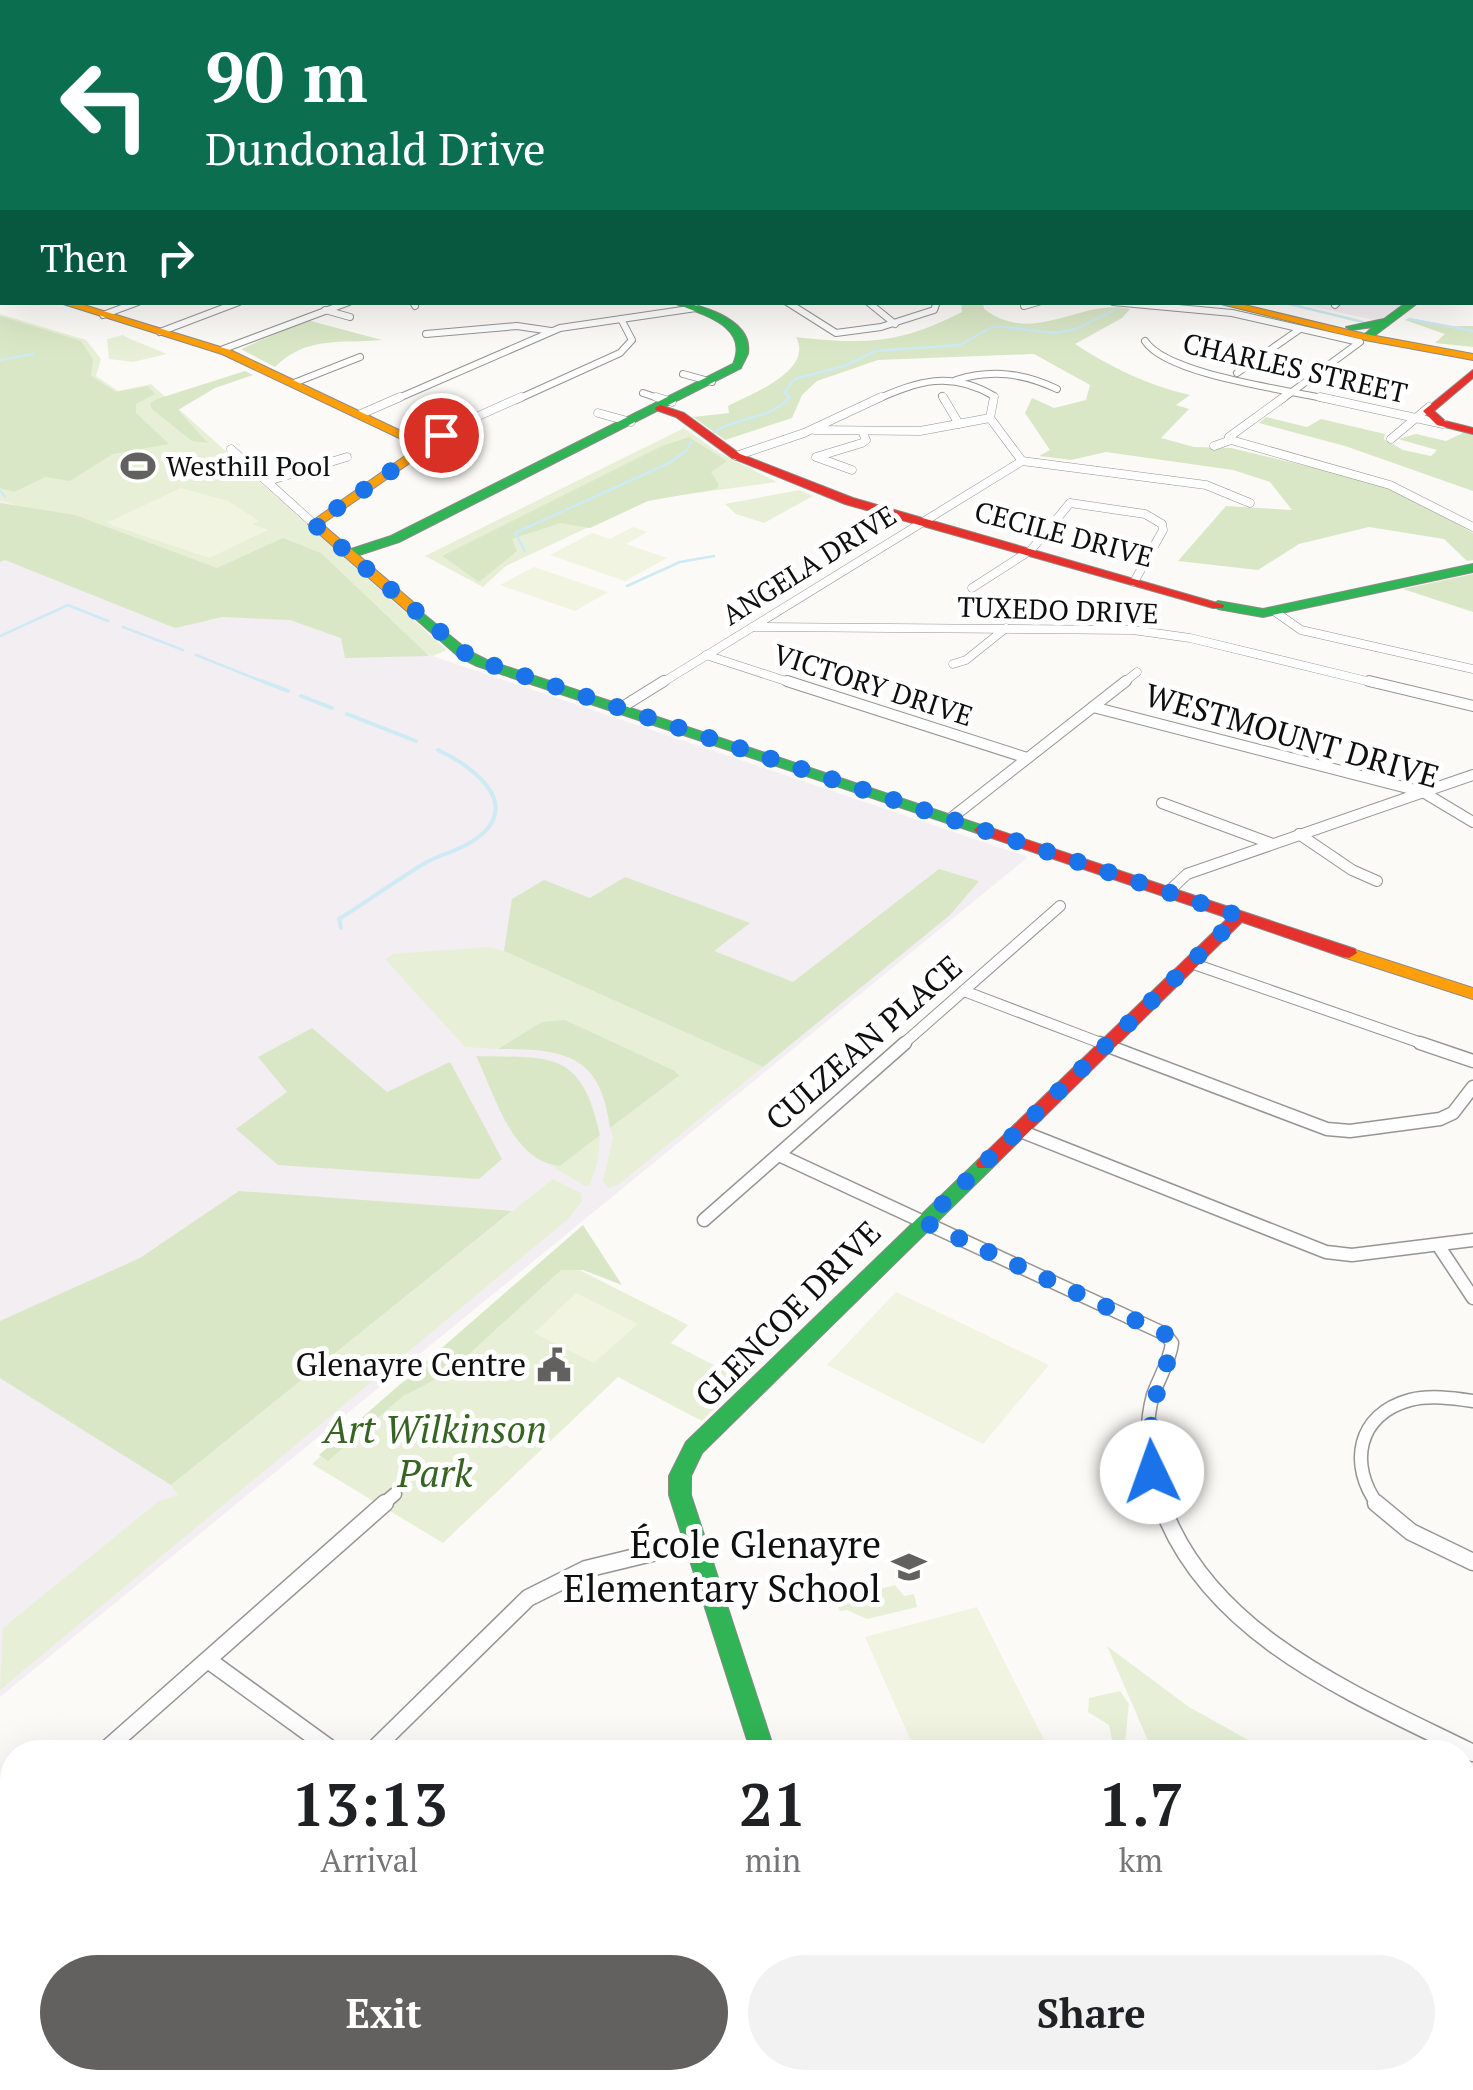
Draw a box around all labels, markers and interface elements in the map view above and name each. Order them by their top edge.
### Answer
text: 90 m [205,29,368,122]
icon: left [40,40,170,170]
text: Dundonald Drive [205,118,546,178]
icon: right [148,230,203,285]
text: Then [40,233,128,283]
street label: CHARLES STREET [1179,324,1411,411]
pin [399,393,484,478]
icon: arrive [414,408,469,463]
sports icon: Westhill Pool [119,447,157,485]
place label: Westhill Pool [166,447,331,484]
street label: CECILE DRIVE [971,492,1158,575]
street label: ANGELA DRIVE [715,496,903,633]
street label: TUXEDO DRIVE [957,587,1159,632]
street label: VICTORY DRIVE [769,635,978,734]
street label: WESTMOUNT DRIVE [1140,673,1444,797]
street label: CULZEAN PLACE [756,945,970,1139]
street label: GLENCOE DRIVE [685,1211,889,1415]
place label: Glenayre Centre [296,1343,526,1385]
public building icon: Glenayre Centre [535,1346,573,1384]
park label: Art Wilkinson Park [321,1404,547,1498]
position arrow [1100,1420,1204,1524]
place label: École Glenayre Elementary School [563,1519,881,1613]
school or university icon: École Glenayre Elementary School [890,1548,928,1586]
text: 13:13 [291,1764,448,1843]
text: 21 [739,1764,807,1843]
text: 1.7 [1098,1764,1184,1843]
text: Arrival [320,1839,419,1881]
text: min [745,1839,801,1881]
text: km [1119,1839,1163,1881]
button: Exit [40,1955,728,2070]
button: Share [748,1955,1435,2070]

